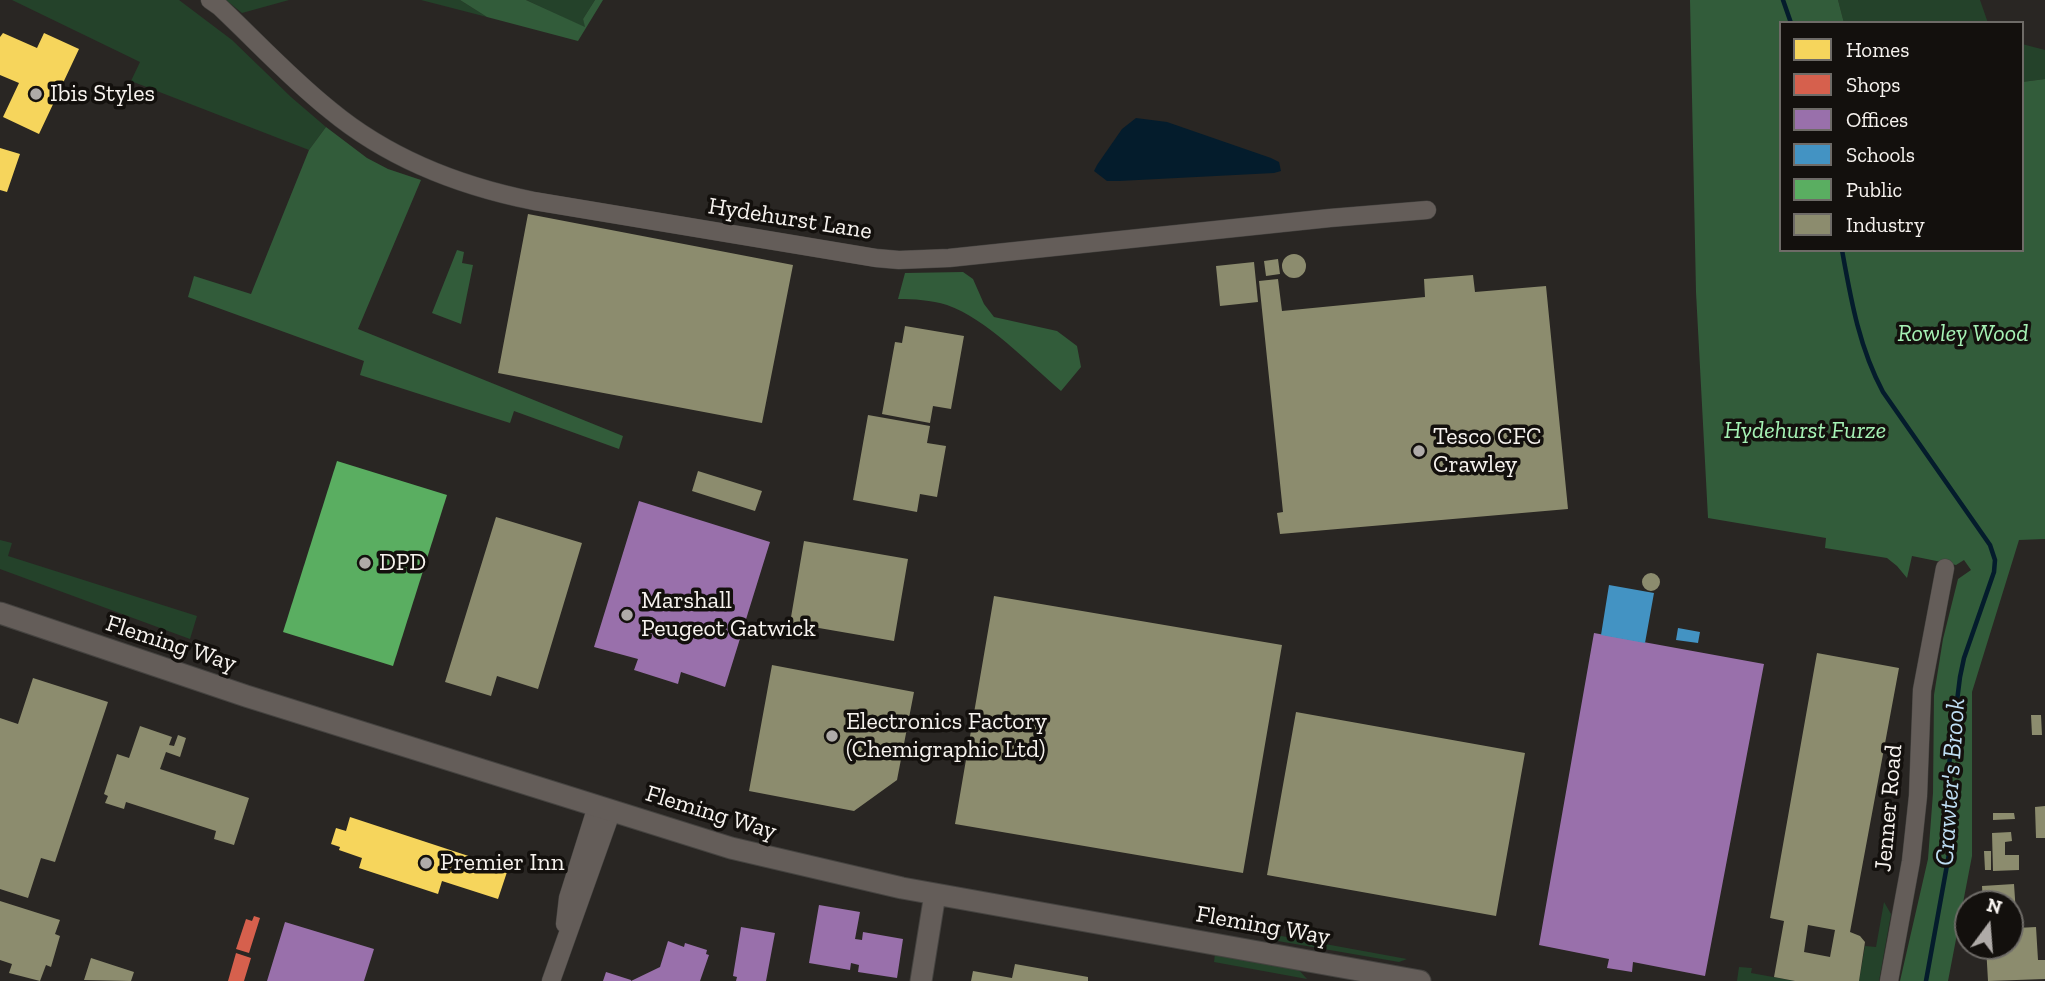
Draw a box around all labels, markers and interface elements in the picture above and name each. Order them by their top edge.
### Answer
legend [1779,21,2024,252]
text: Homes [1846,37,1909,62]
text: Shops [1846,72,1900,97]
place label: Ibis Styles [50,80,155,108]
marker: Ibis Styles [28,86,44,102]
text: Offices [1846,107,1908,132]
text: Schools [1846,142,1915,167]
text: Public [1846,177,1902,202]
street label: Hydehurst Lane [706,192,874,246]
text: Industry [1846,212,1925,237]
park label: Rowley Wood [1898,320,2028,348]
park label: Hydehurst Furze [1724,417,1886,445]
place label: Tesco CFC Crawley [1433,423,1541,479]
marker: Tesco CFC Crawley [1411,443,1427,459]
place label: DPD [379,549,426,577]
marker: DPD [357,555,373,571]
place label: Marshall Peugeot Gatwick [641,587,816,643]
marker: Marshall Peugeot Gatwick [619,607,635,623]
street label: Fleming Way [102,609,240,679]
water label: Crawter's Brook [1930,697,1972,867]
place label: Electronics Factory (Chemigraphic Ltd) [846,708,1047,764]
marker: Electronics Factory (Chemigraphic Ltd) [824,728,840,744]
street label: Jenner Road [1869,743,1909,873]
street label: Fleming Way [642,779,780,847]
place label: Premier Inn [440,849,565,877]
marker: Premier Inn [418,855,434,871]
north arrow [1954,890,2024,960]
text: N [1984,893,2004,919]
street label: Fleming Way [1194,900,1332,952]

